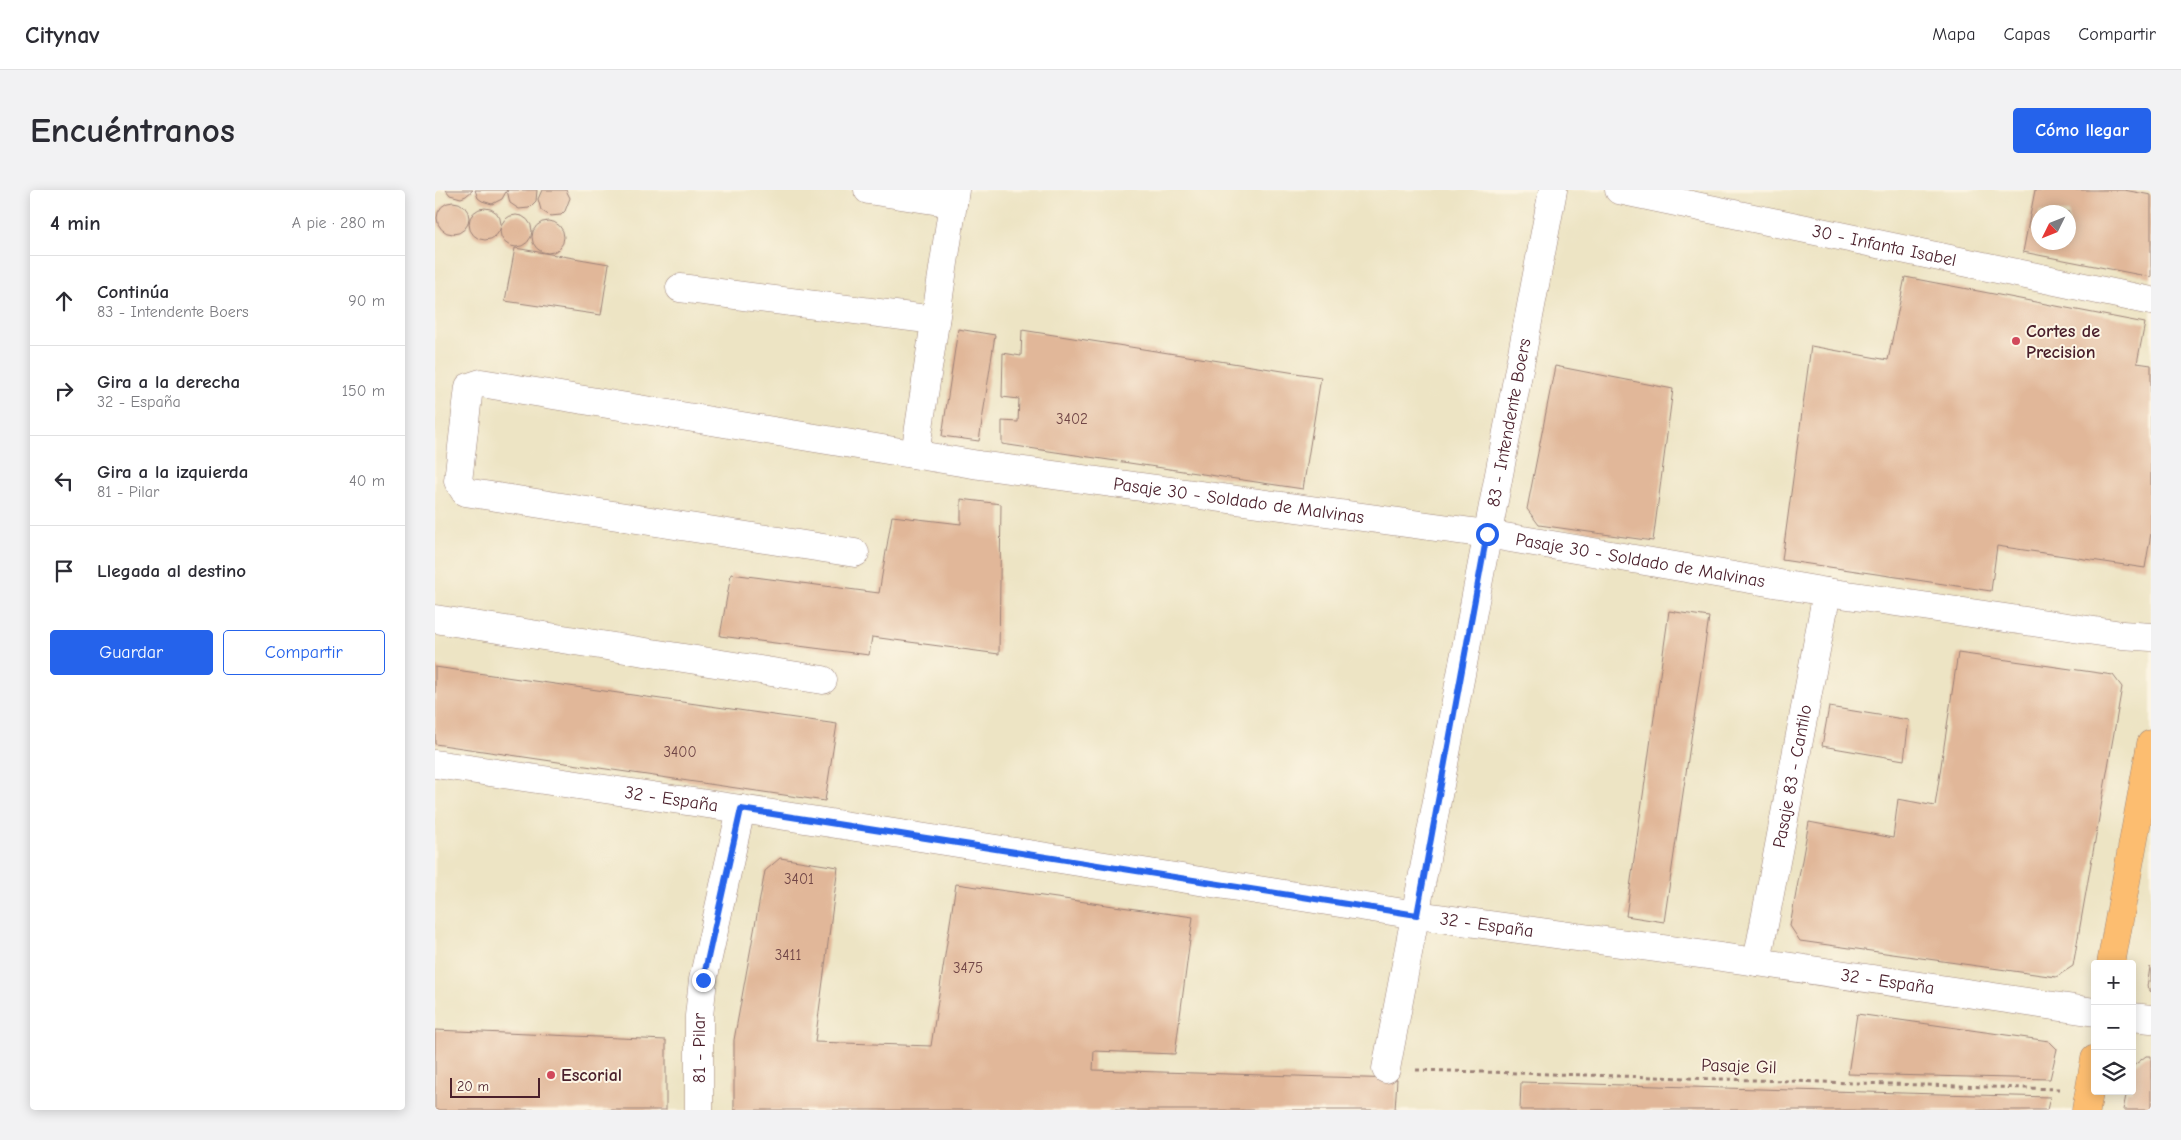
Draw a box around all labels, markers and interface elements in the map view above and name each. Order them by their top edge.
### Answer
text: Citynav [25,21,100,49]
text: Mapa [1932,24,1975,45]
text: Capas [2003,24,2050,45]
text: Compartir [2078,24,2156,45]
button: Cómo llegar [2013,108,2151,153]
text: Encuéntranos [30,110,235,151]
north arrow [2031,205,2076,250]
text: 4 min [50,211,101,235]
text: A pie · 280 m [292,214,385,232]
street label: 30 - Infanta Isabel [1810,221,1958,271]
text: Continúa [97,281,169,303]
icon: ahead [50,287,78,315]
text: 90 m [348,292,385,310]
text: 83 - Intendente Boers [97,303,249,321]
place label: Cortes de Precision [2026,321,2100,363]
marker: Cortes de Precision [2010,335,2022,347]
street label: 83 - Intendente Boers [1483,337,1536,509]
text: Gira a la derecha [97,371,240,393]
icon: right [50,377,78,405]
text: 150 m [342,382,385,400]
text: 32 - España [97,393,181,411]
house number: 3402 [1056,410,1088,428]
text: Gira a la izquierda [97,461,248,483]
icon: left [50,467,78,495]
text: 40 m [349,472,385,490]
street label: Pasaje 30 - Soldado de Malvinas [1112,473,1365,528]
text: 81 - Pilar [97,483,159,501]
route start [1476,523,1499,546]
street label: Pasaje 30 - Soldado de Malvinas [1514,529,1767,592]
icon: arrive [50,557,78,585]
text: Llegada al destino [97,560,246,582]
button: Guardar [50,630,213,675]
button: Compartir [223,630,385,675]
street label: Pasaje 83 - Cantilo [1769,703,1816,850]
house number: 3400 [663,743,697,761]
street label: 32 - España [623,782,720,817]
house number: 3401 [784,870,814,888]
street label: 32 - España [1439,908,1535,942]
house number: 3411 [775,946,801,964]
house number: 3475 [953,959,983,977]
map controls [2091,960,2136,1095]
button: + [2091,960,2136,1005]
street label: 32 - España [1840,965,1936,999]
route end [692,969,715,992]
button: − [2091,1005,2136,1050]
street label: 81 - Pilar [689,1012,710,1083]
button: layers [2091,1050,2136,1095]
street label: Pasaje Gil [1701,1055,1777,1078]
place label: Escorial [561,1065,622,1086]
marker: Escorial [545,1069,557,1081]
scale bar [450,1075,540,1098]
text: 20 m [457,1078,489,1095]

